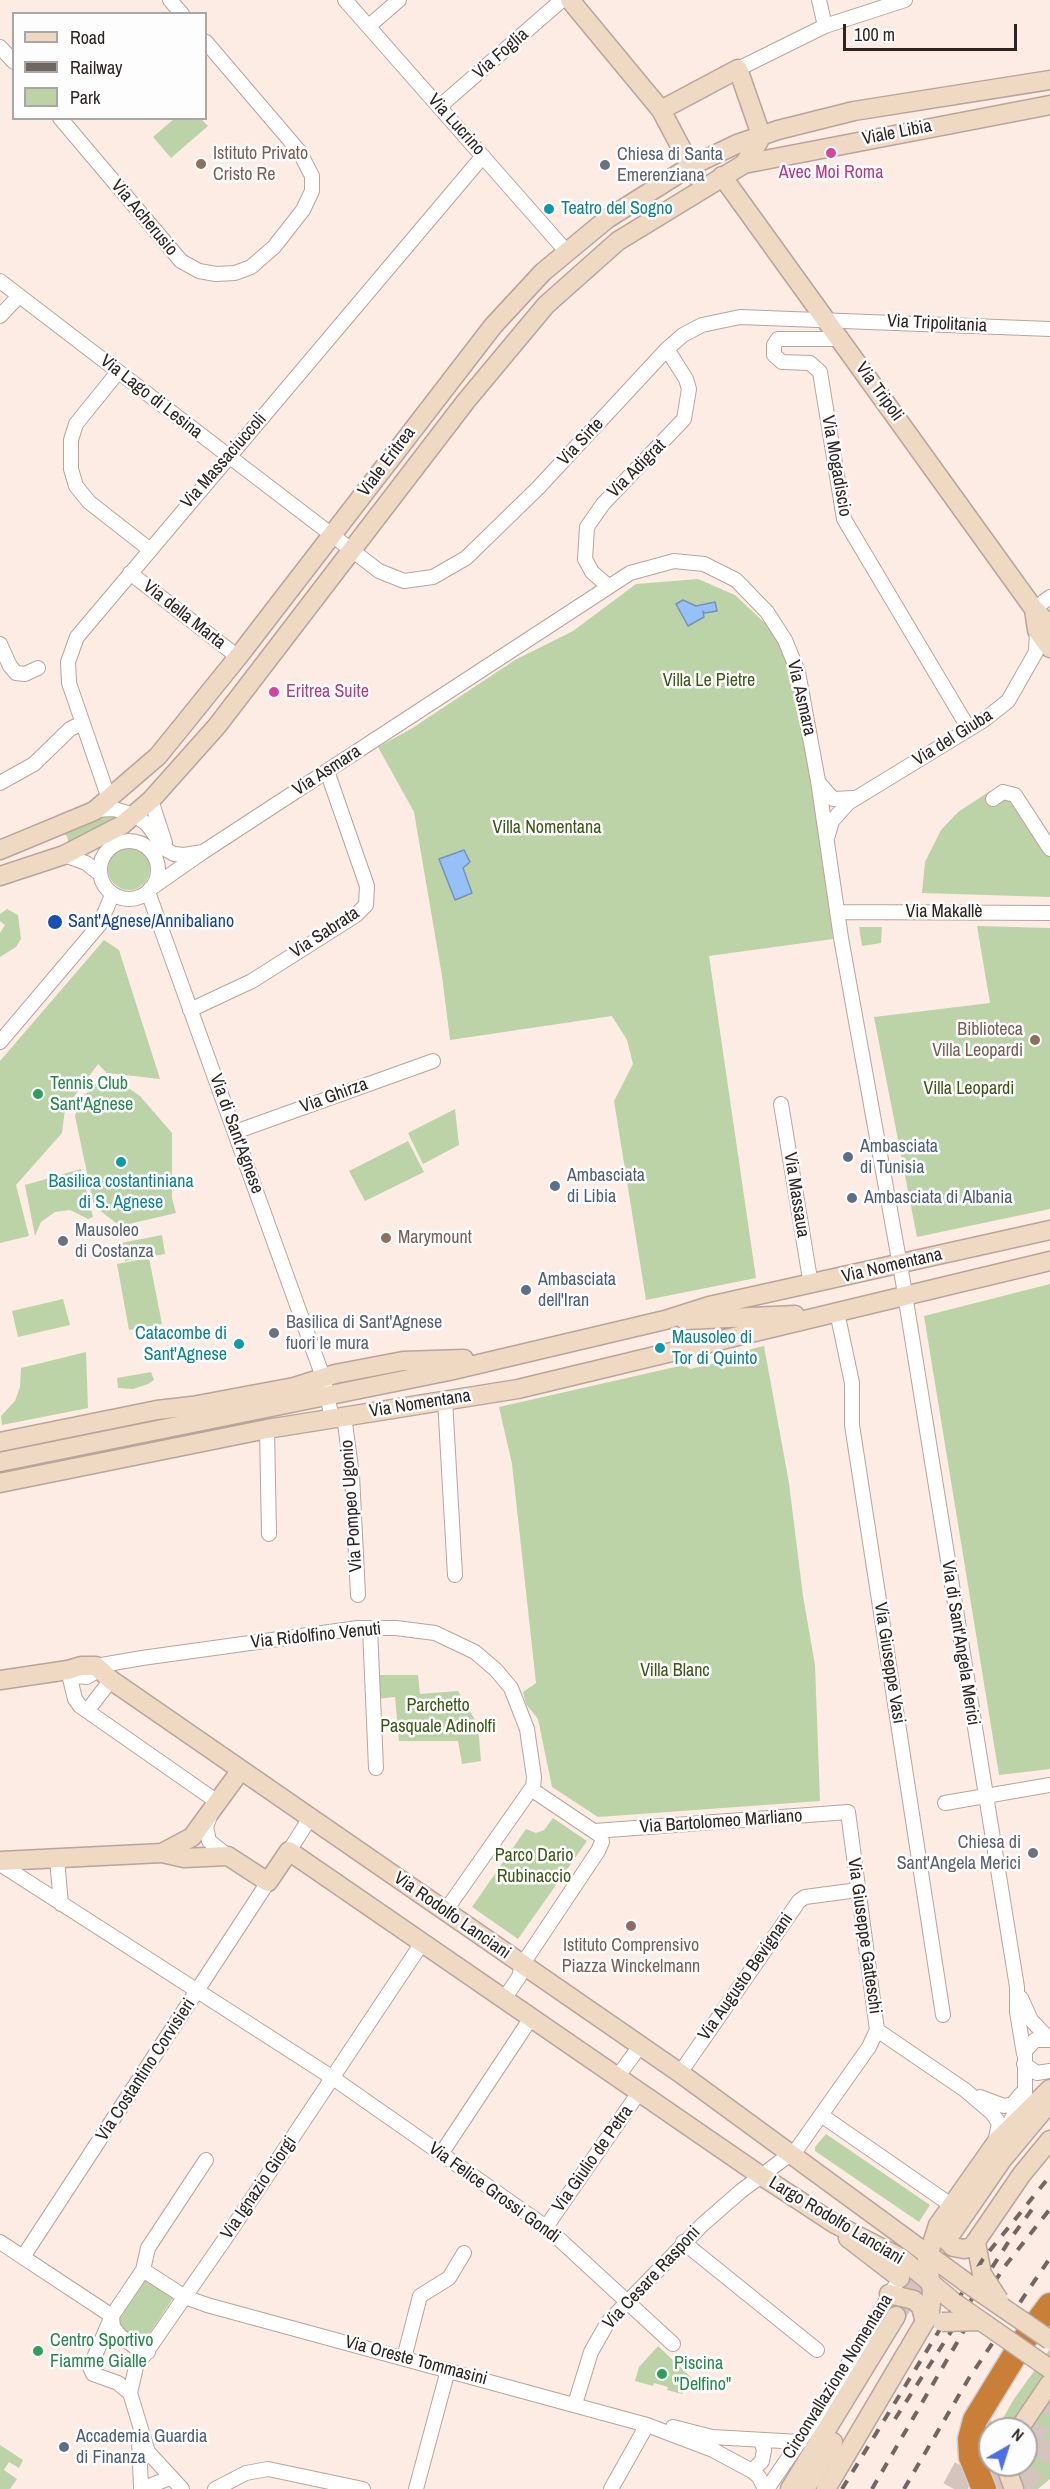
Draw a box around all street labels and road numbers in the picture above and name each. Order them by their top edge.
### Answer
street label: Via Foglia [469,24,533,84]
street label: Via Lucrino [423,90,489,160]
street label: Viale Libia [860,116,934,150]
street label: Via Acherusio [106,176,182,260]
street label: Via Tripolitania [886,311,988,337]
street label: Via Lago di Lesina [96,350,206,444]
street label: Via Tripoli [850,358,908,426]
street label: Via Massaciuccoli [177,409,271,513]
street label: Via Sirte [554,414,608,470]
street label: Via Mogadiscio [816,414,856,518]
street label: Viale Eritrea [354,423,420,501]
street label: Via Adigrat [603,435,671,503]
street label: Via della Marta [138,576,230,654]
street label: Via Asmara [782,658,820,738]
street label: Via del Giuba [909,705,997,771]
street label: Via Asmara [289,741,365,801]
street label: Via Makallè [906,901,982,923]
street label: Via Sabrata [287,903,363,963]
street label: Via di Sant'Agnese [204,1071,268,1197]
street label: Via Ghirza [297,1074,371,1118]
street label: Via Massaua [779,1151,813,1239]
street label: Via Nomentana [840,1244,944,1288]
street label: Via Nomentana [368,1385,472,1423]
street label: Via Pompeo Ugonio [337,1439,367,1573]
street label: Via di Sant'Angela Merici [936,1559,984,1727]
street label: Via Giuseppe Vasi [869,1601,909,1725]
street label: Via Ridolfino Venuti [250,1618,382,1654]
street label: Via Bartolomeo Marliano [639,1806,803,1838]
street label: Via Giuseppe Gatteschi [842,1857,886,2015]
street label: Via Rodolfo Lanciani [389,1868,515,1964]
street label: Via Augusto Bevignani [694,1909,798,2045]
street label: Via Costantino Corvisieri [92,1995,200,2145]
street label: Via Giulio de Petra [548,2101,638,2217]
street label: Via Ignazio Giorgi [217,2132,301,2244]
street label: Via Felice Grossi Gondi [424,2138,564,2248]
street label: Largo Rodolfo Lanciani [765,2172,907,2270]
street label: Via Cesare Rasponi [599,2222,705,2334]
street label: Circonvallazione Nomentana [778,2291,898,2463]
street label: Via Oreste Tommasini [342,2332,490,2390]

